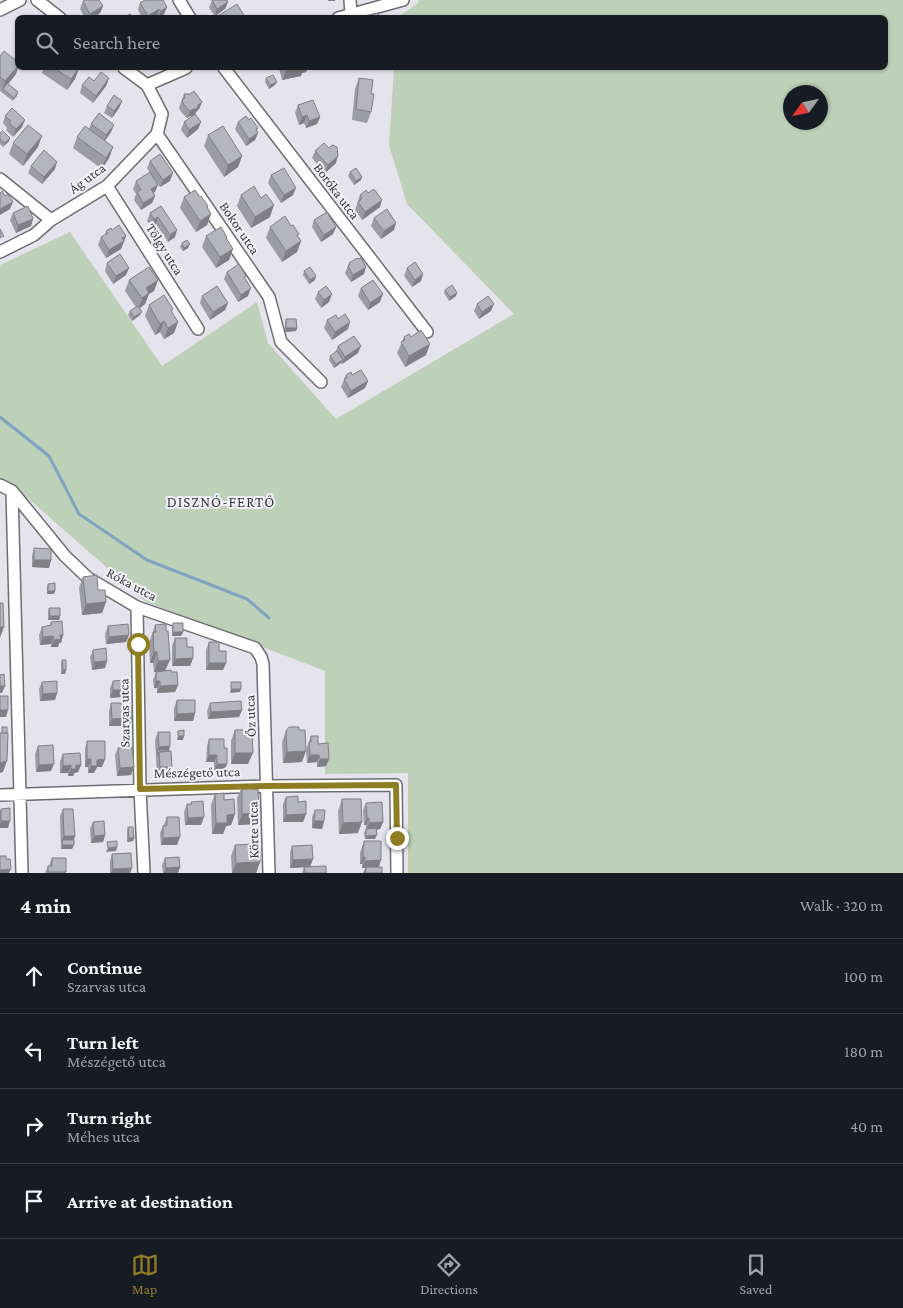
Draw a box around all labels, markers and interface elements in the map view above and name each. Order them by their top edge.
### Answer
search box [15,15,888,70]
icon: search [33,29,61,57]
text: Search here [73,32,160,53]
north arrow [783,85,828,130]
street label: Ág utca [65,159,109,197]
street label: Boróka utca [311,160,364,223]
street label: Bokor utca [217,199,264,258]
street label: Tölgy utca [143,220,187,278]
district label: DISZNÓ-FERTŐ [167,494,275,510]
street label: Róka utca [104,564,160,604]
route start [127,633,150,656]
street label: Szarvas utca [115,678,133,748]
street label: Őz utca [241,694,259,737]
street label: Mészégető utca [154,763,241,781]
street label: Körte utca [244,801,261,859]
route end [386,827,409,850]
text: 4 min [20,894,71,918]
text: Walk · 320 m [800,897,883,914]
text: Continue [67,957,142,978]
icon: ahead [20,962,48,990]
text: 100 m [844,968,883,985]
text: Szarvas utca [67,978,146,995]
text: Turn left [67,1032,139,1053]
icon: left [20,1037,48,1065]
text: 180 m [844,1043,883,1060]
text: Mészégető utca [67,1053,166,1070]
text: Turn right [67,1107,152,1128]
icon: right [20,1112,48,1140]
text: 40 m [850,1118,883,1135]
text: Méhes utca [67,1128,140,1145]
icon: arrive [20,1187,48,1215]
text: Arrive at destination [67,1191,233,1212]
tab: Map [131,1251,159,1297]
tab: Directions [420,1251,478,1297]
tab: Saved [739,1251,772,1297]

